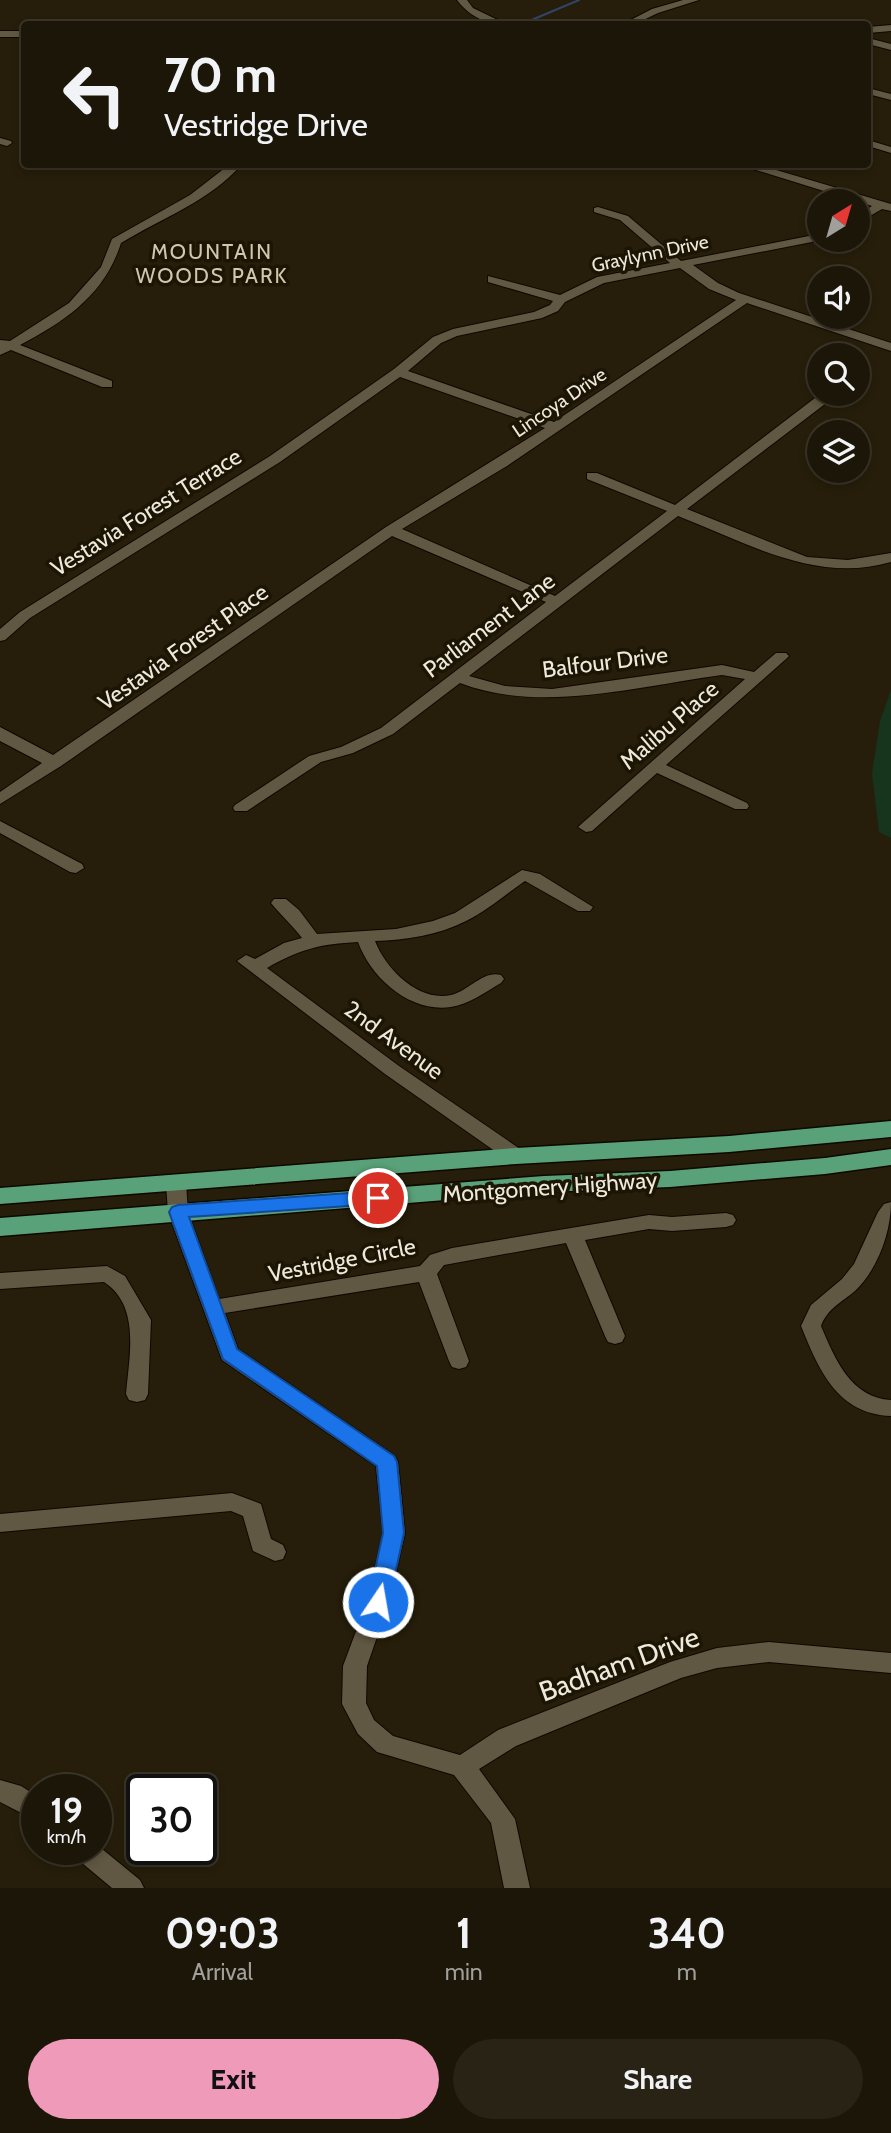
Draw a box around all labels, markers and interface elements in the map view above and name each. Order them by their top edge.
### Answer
text: 70 m [164,45,277,104]
icon: left [49,49,140,140]
text: Vestridge Drive [164,105,368,144]
north arrow [807,189,870,252]
map controls [807,189,870,483]
street label: Graylynn Drive [590,230,711,277]
district label: MOUNTAIN WOODS PARK [136,239,288,288]
button: sound [807,266,870,329]
button: search [807,343,870,406]
street label: Lincoya Drive [508,362,611,442]
button: layers [807,420,870,483]
street label: Vestavia Forest Terrace [46,442,247,582]
street label: Parliament Lane [418,566,560,683]
street label: Vestavia Forest Place [93,578,274,716]
street label: Balfour Drive [541,640,670,684]
street label: Malibu Place [614,674,724,775]
street label: 2nd Avenue [339,995,449,1085]
street label: Montgomery Highway [442,1166,659,1208]
pin [348,1168,408,1228]
icon: arrive [359,1179,397,1217]
street label: Vestridge Circle [266,1232,418,1288]
position arrow [341,1565,415,1639]
street label: Badham Drive [534,1619,704,1709]
speed limit sign: 30 [126,1774,217,1865]
text: 19 [50,1789,83,1832]
text: km/h [47,1826,86,1848]
text: 09:03 [165,1907,280,1959]
text: 1 [456,1907,471,1959]
text: 340 [648,1907,726,1959]
text: Arrival [192,1958,253,1986]
text: min [445,1958,483,1986]
text: m [677,1958,697,1986]
button: Exit [28,2039,439,2119]
button: Share [453,2039,863,2119]

